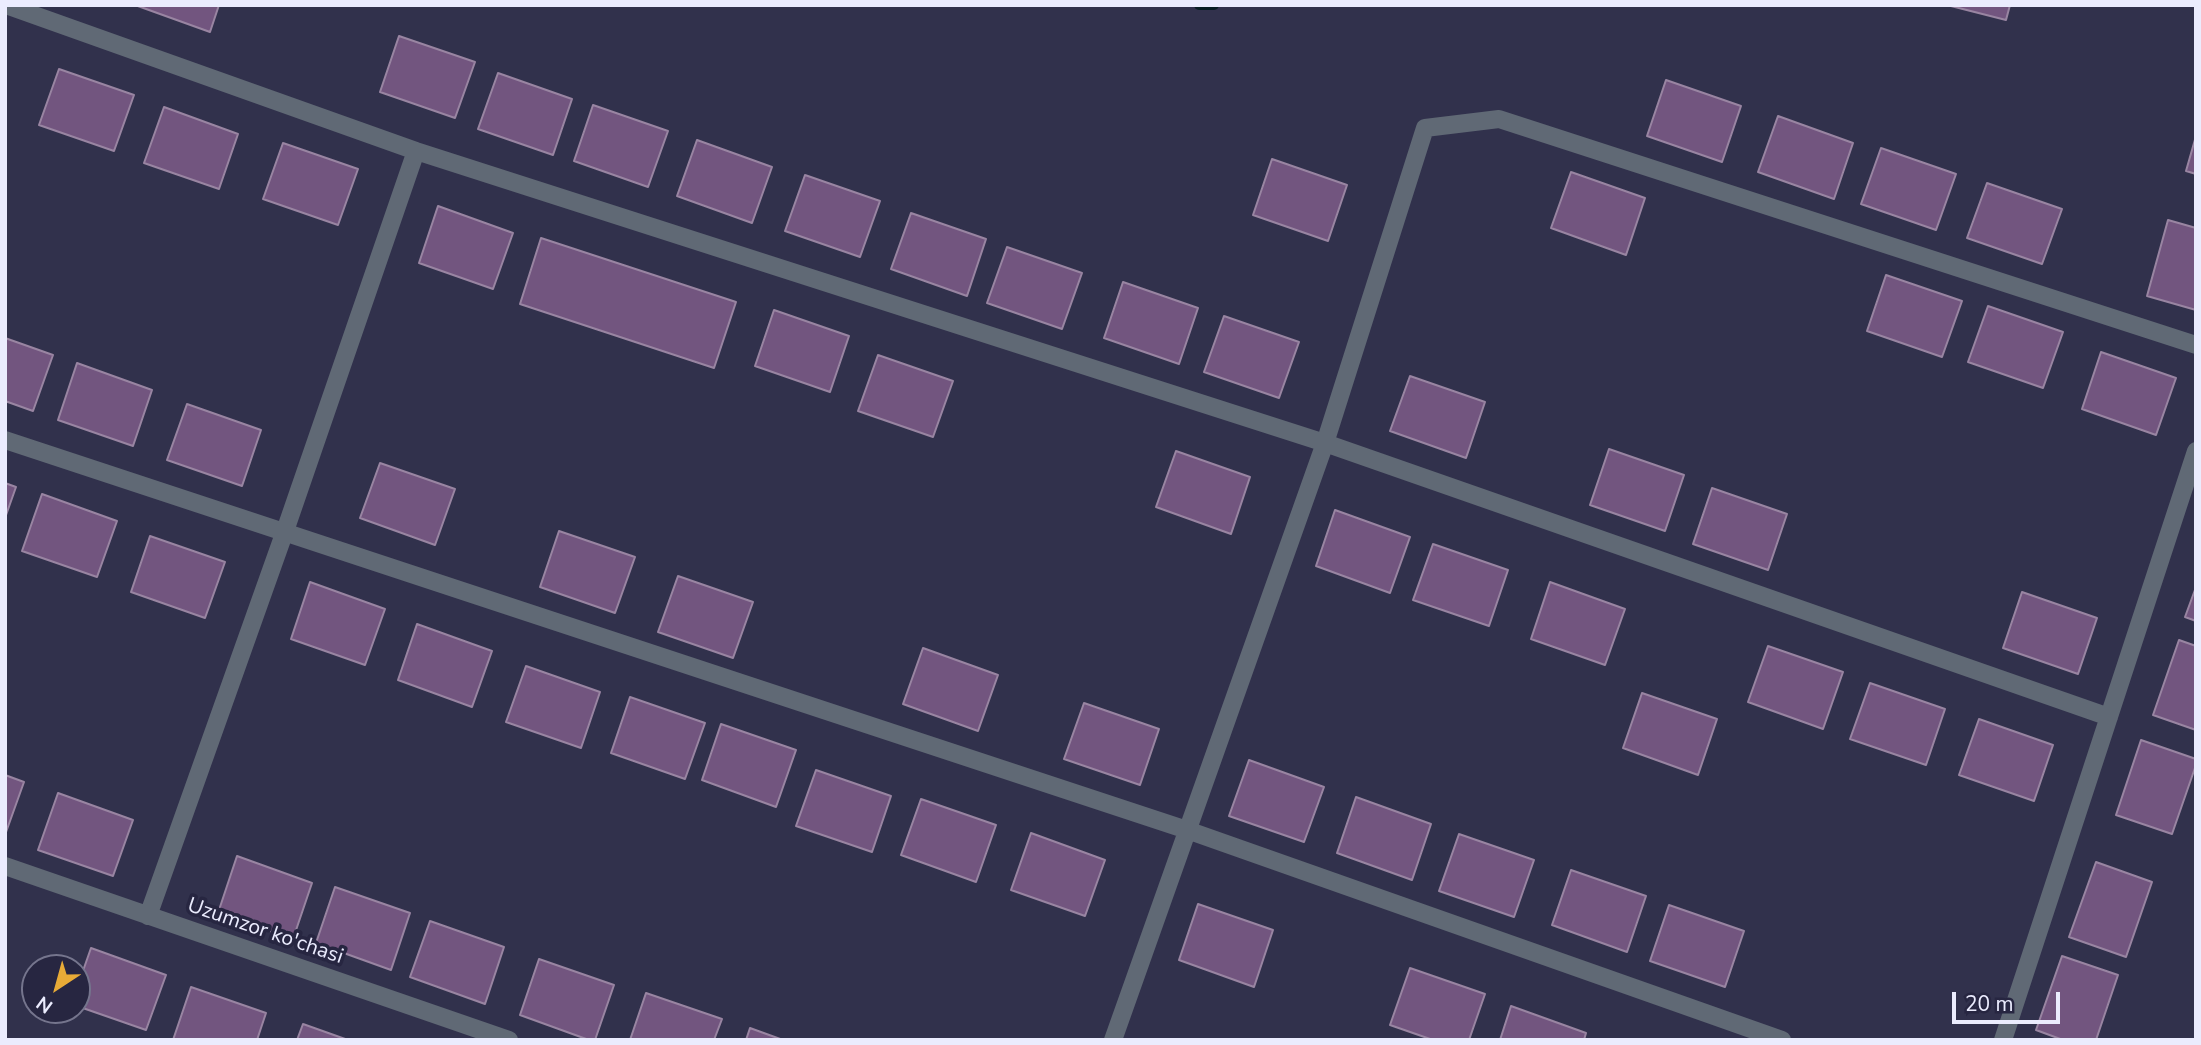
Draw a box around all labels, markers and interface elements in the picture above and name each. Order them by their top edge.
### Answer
street label: Uzumzor ko'chasi [184,894,346,970]
north arrow [21,954,91,1024]
scale bar [1956,978,2064,1022]
text: N [31,990,58,1019]
text: 20 m [1965,990,2014,1018]

